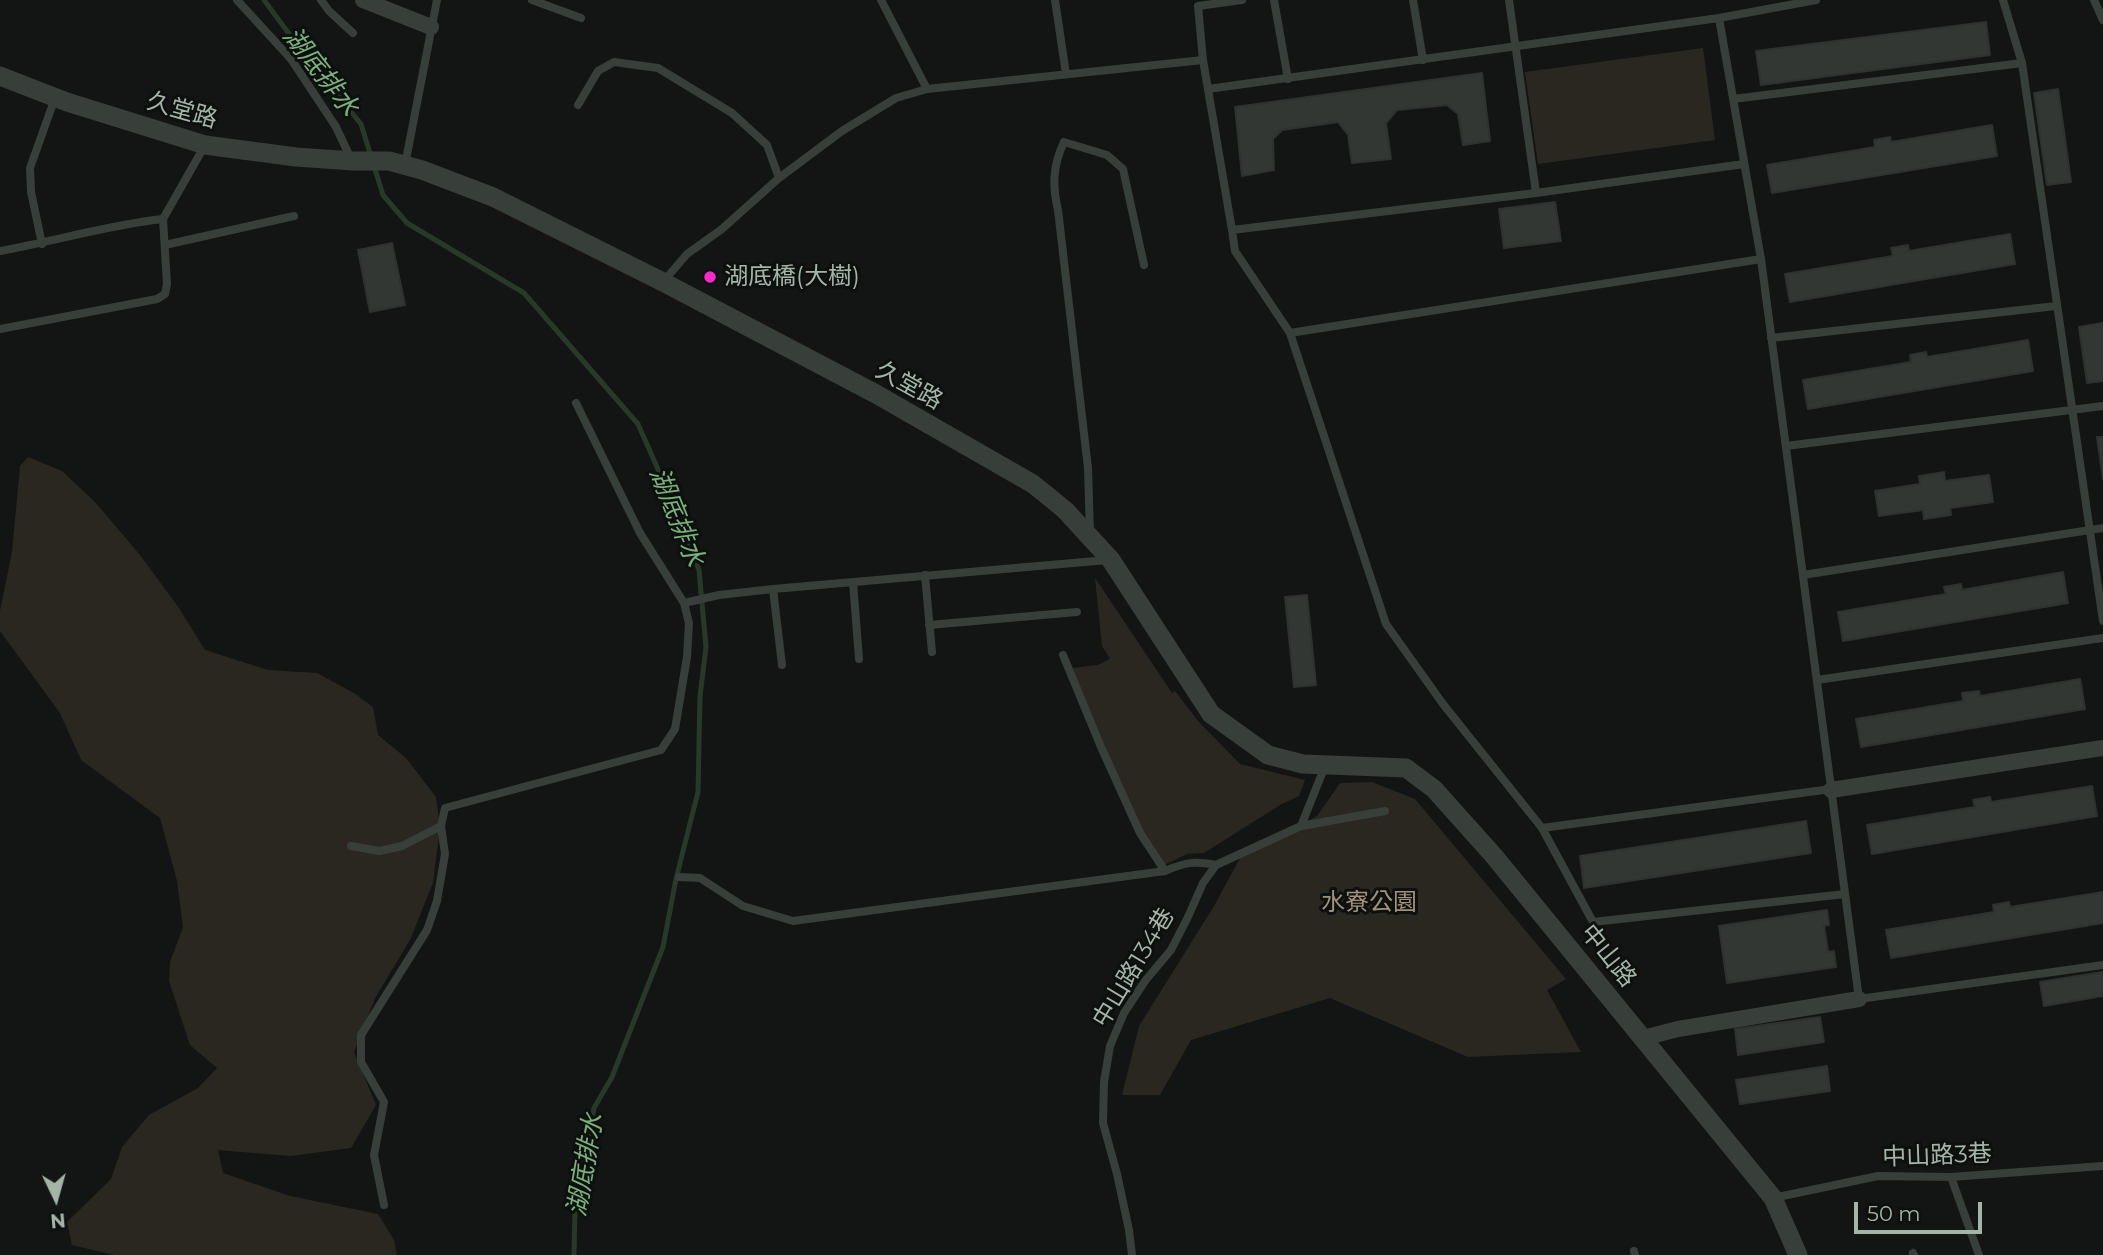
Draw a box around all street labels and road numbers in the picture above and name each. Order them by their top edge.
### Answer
street label: 久堂路 [143,87,221,135]
street label: 久堂路 [871,356,947,416]
street label: 中山路134巷 [1087,903,1181,1033]
street label: 中山路 [1574,919,1642,993]
street label: 中山路3巷 [1882,1140,1992,1172]

